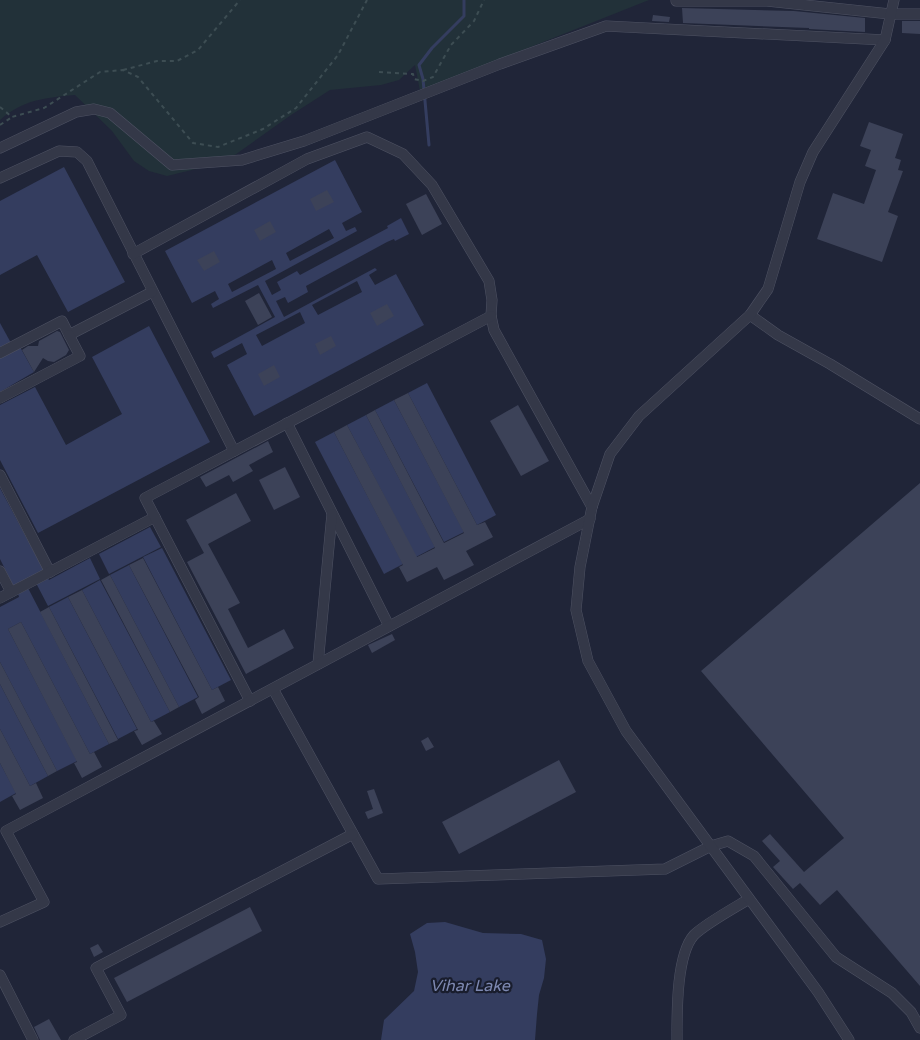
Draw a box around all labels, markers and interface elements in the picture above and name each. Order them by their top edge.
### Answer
water label: Vihar Lake [430,976,511,996]

